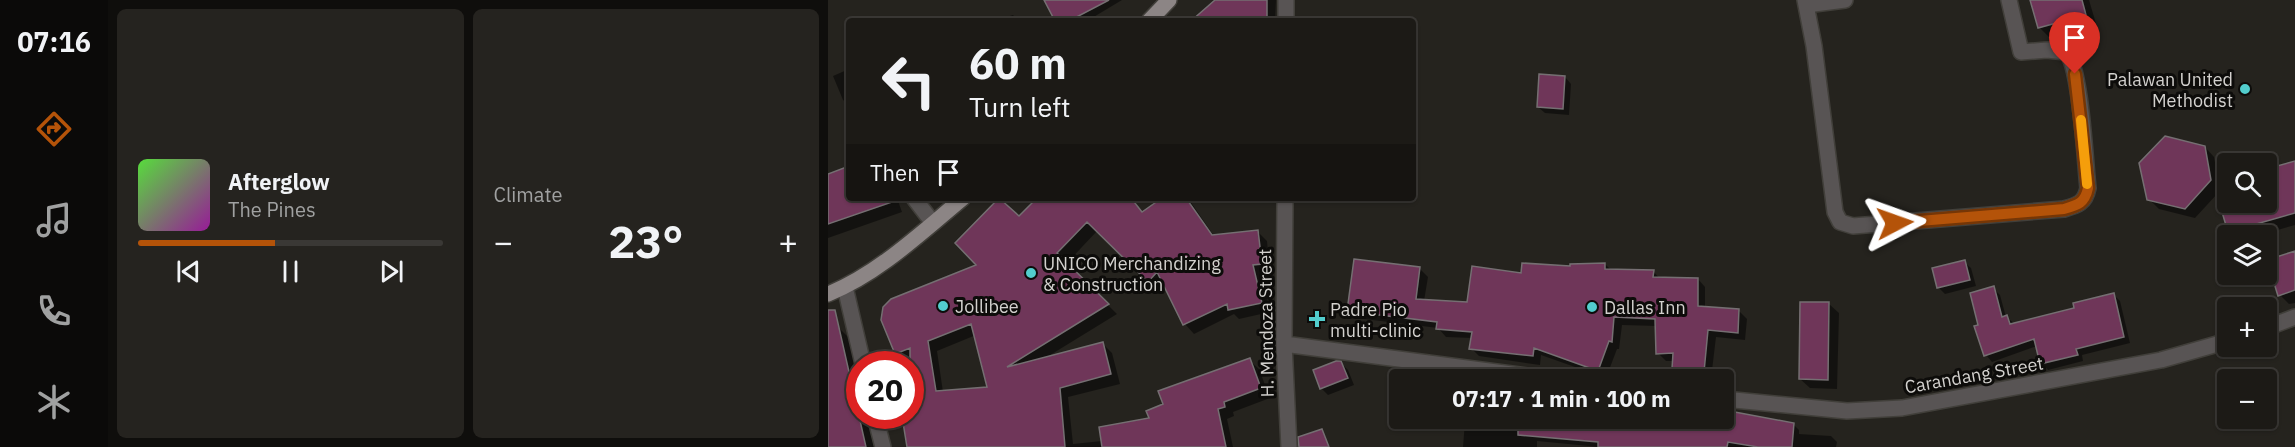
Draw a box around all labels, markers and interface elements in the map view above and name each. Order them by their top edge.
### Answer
pin [2049,12,2100,74]
icon: arrive [2058,21,2091,54]
text: 07:16 [17,24,91,59]
text: 60 m [969,36,1067,91]
icon: left [870,42,948,120]
place label: Palawan United Methodist [2107,68,2233,112]
marker: Palawan United Methodist [2238,82,2252,96]
text: Turn left [969,89,1070,124]
icon: directions [33,108,75,150]
map controls [2217,153,2277,429]
button: search [2217,153,2277,213]
icon: arrive [932,156,965,189]
text: Then [870,158,920,187]
text: Afterglow [228,167,330,196]
text: Climate [494,181,562,208]
position arrow [1863,191,1927,255]
text: The Pines [228,196,316,223]
icon: music [33,199,75,241]
text: 23° [608,212,683,270]
text: − [494,220,513,263]
text: + [778,220,798,263]
button: layers [2217,225,2277,285]
street label: H. Mendoza Street [1253,249,1279,397]
place label: UNICO Merchandizing & Construction [1043,252,1221,296]
icon: previous [172,255,205,288]
icon: pause [274,255,307,288]
icon: next [375,255,408,288]
marker: UNICO Merchandizing & Construction [1024,266,1038,280]
icon: phone [33,290,75,332]
place label: Jollibee [955,295,1019,318]
place label: Dallas Inn [1604,296,1686,319]
button: + [2217,297,2277,357]
place label: Padre Pio multi-clinic [1330,298,1421,342]
marker: Jollibee [936,299,950,313]
marker: Dallas Inn [1585,300,1599,314]
marker: Padre Pio multi-clinic [1308,310,1326,328]
speed limit sign: 20 [846,351,924,429]
street label: Carandang Street [1903,351,2045,399]
button: − [2217,369,2277,429]
icon: climate [33,381,75,423]
text: 07:17 · 1 min · 100 m [1452,384,1671,413]

